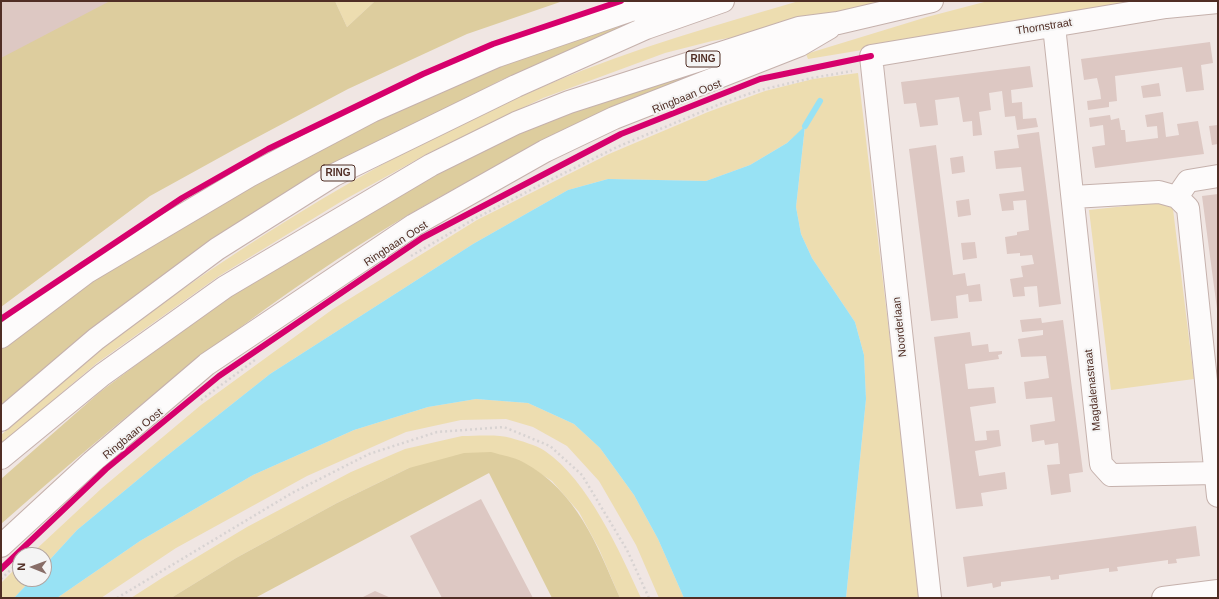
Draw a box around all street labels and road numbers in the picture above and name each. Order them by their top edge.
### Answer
street label: Thornstraat [1015,16,1073,38]
road number: RING [686,51,720,67]
street label: Ringbaan Oost [651,77,723,117]
road number: RING [321,165,355,181]
street label: Ringbaan Oost [362,218,430,270]
street label: Noorderlaan [890,296,910,358]
street label: Magdalenastraat [1082,349,1104,431]
street label: Ringbaan Oost [100,406,166,462]

